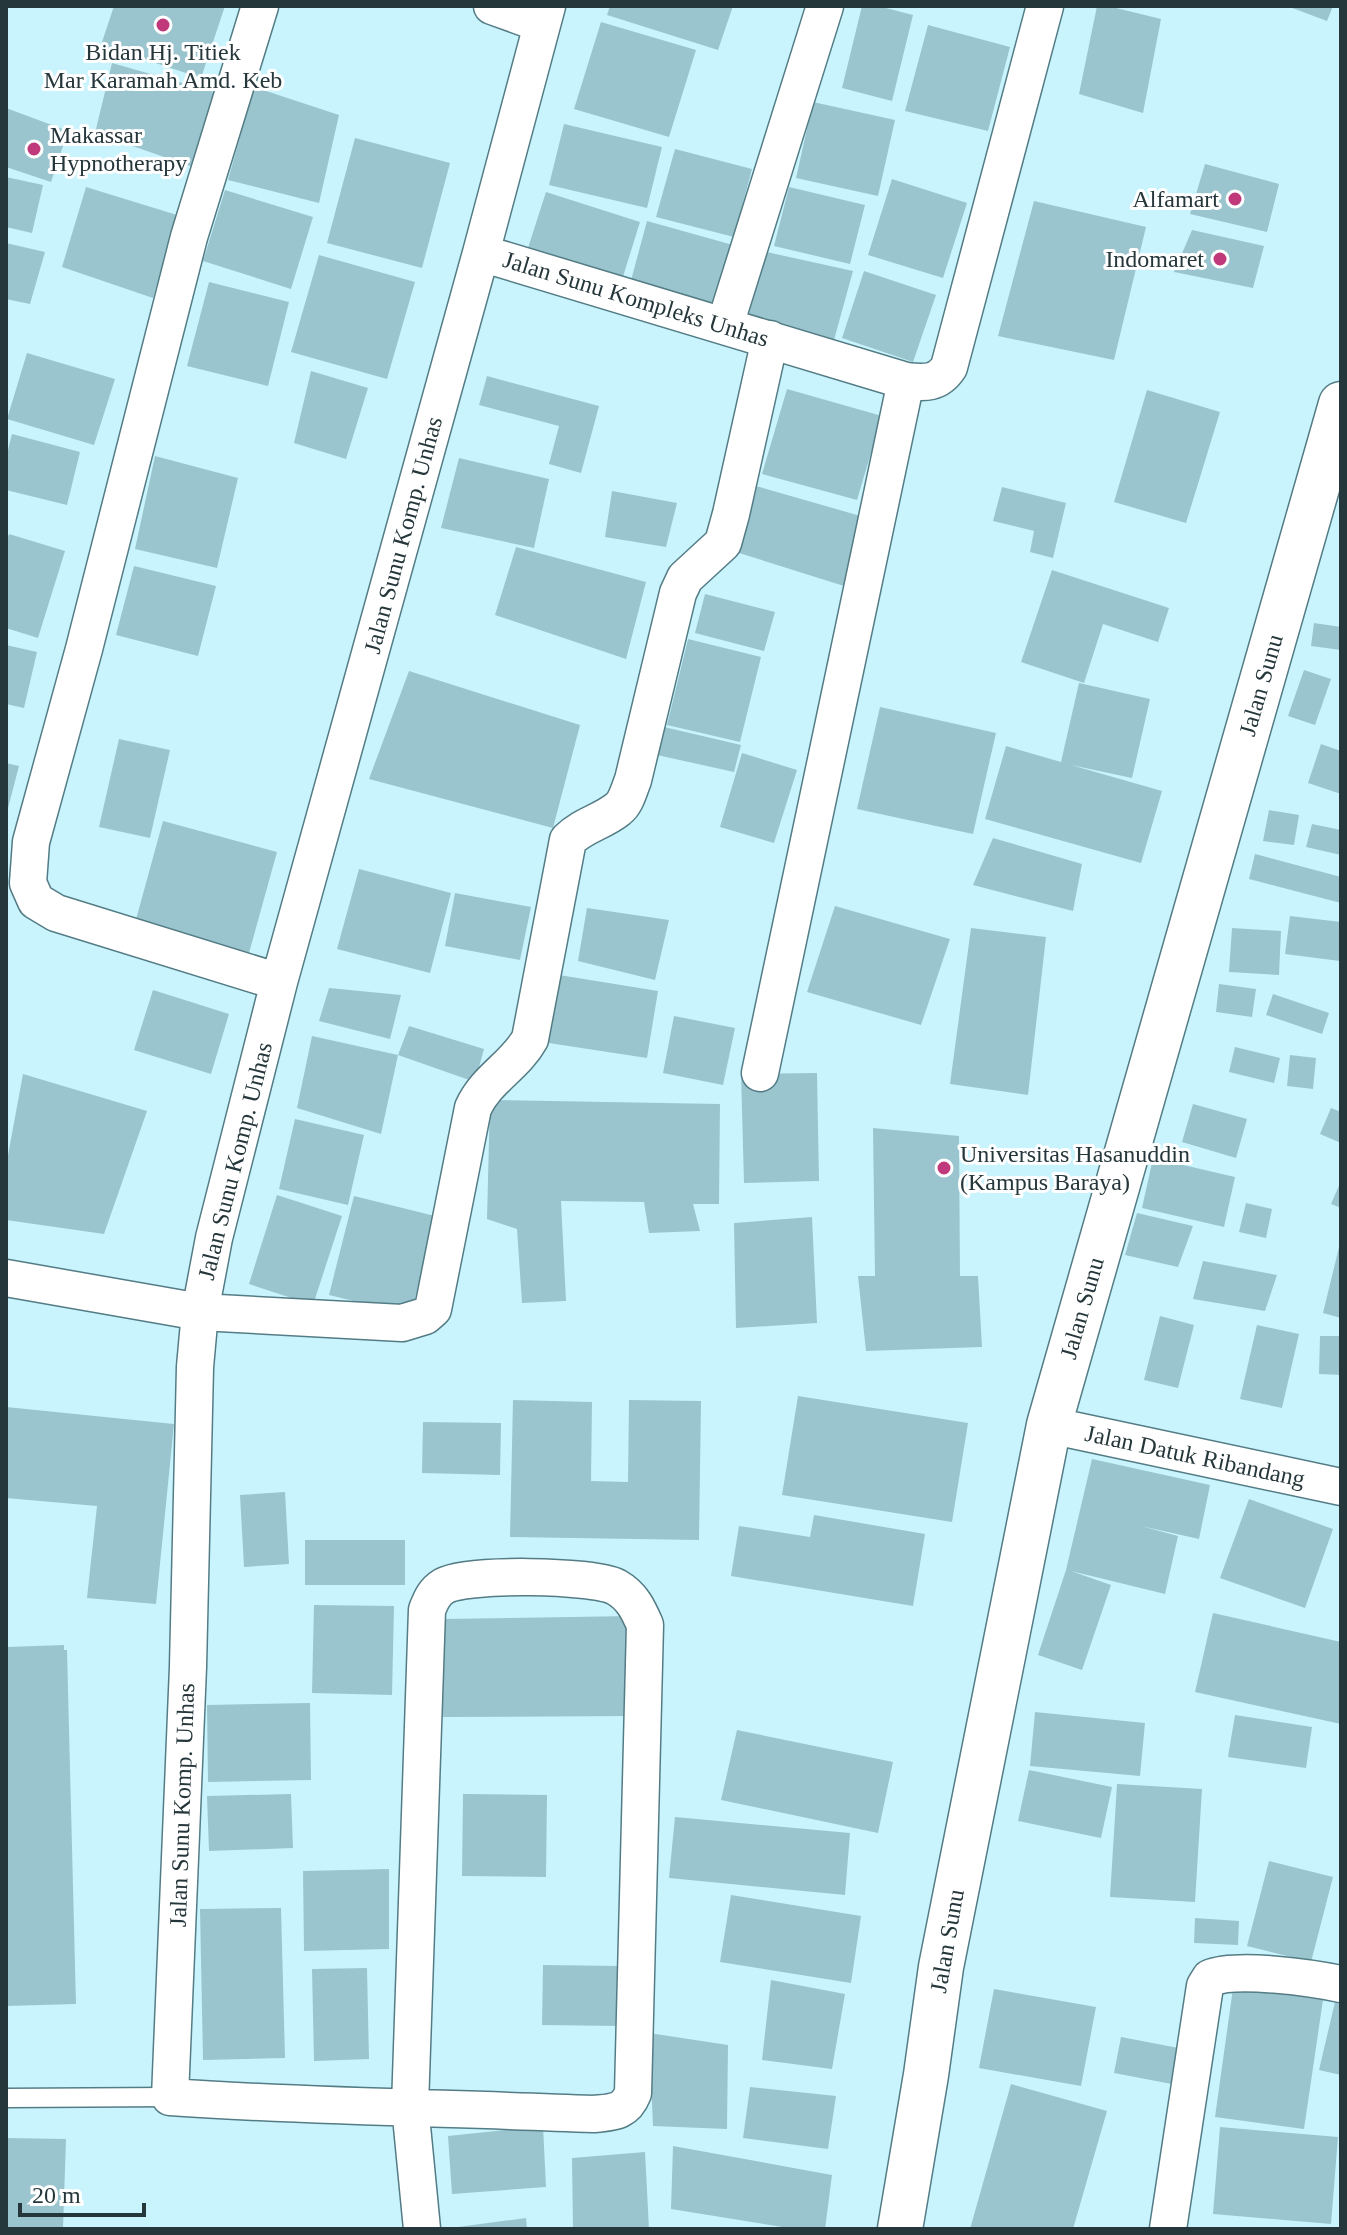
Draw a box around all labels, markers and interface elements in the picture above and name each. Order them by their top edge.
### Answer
marker: Bidan Hj. Titiek Mar Karamah Amd. Keb [154,16,172,34]
place label: Bidan Hj. Titiek Mar Karamah Amd. Keb [44,39,282,93]
place label: Makassar Hypnotherapy [50,122,187,176]
marker: Makassar Hypnotherapy [25,140,43,158]
place label: Alfamart [1132,186,1219,212]
marker: Alfamart [1226,190,1244,208]
street label: Jalan Sunu Kompleks Unhas [500,246,772,352]
place label: Indomaret [1105,246,1204,272]
marker: Indomaret [1211,250,1229,268]
street label: Jalan Sunu Komp. Unhas [359,414,447,656]
street label: Jalan Sunu [1234,631,1288,739]
street label: Jalan Sunu Komp. Unhas [193,1039,277,1283]
place label: Universitas Hasanuddin (Kampus Baraya) [960,1141,1190,1195]
marker: Universitas Hasanuddin (Kampus Baraya) [935,1159,953,1177]
street label: Jalan Sunu [1055,1254,1109,1362]
street label: Jalan Datuk Ribandang [1083,1420,1307,1492]
street label: Jalan Sunu Komp. Unhas [165,1683,199,1927]
street label: Jalan Sunu [925,1887,969,1995]
scale bar [20,2167,144,2217]
text: 20 m [32,2182,81,2208]

